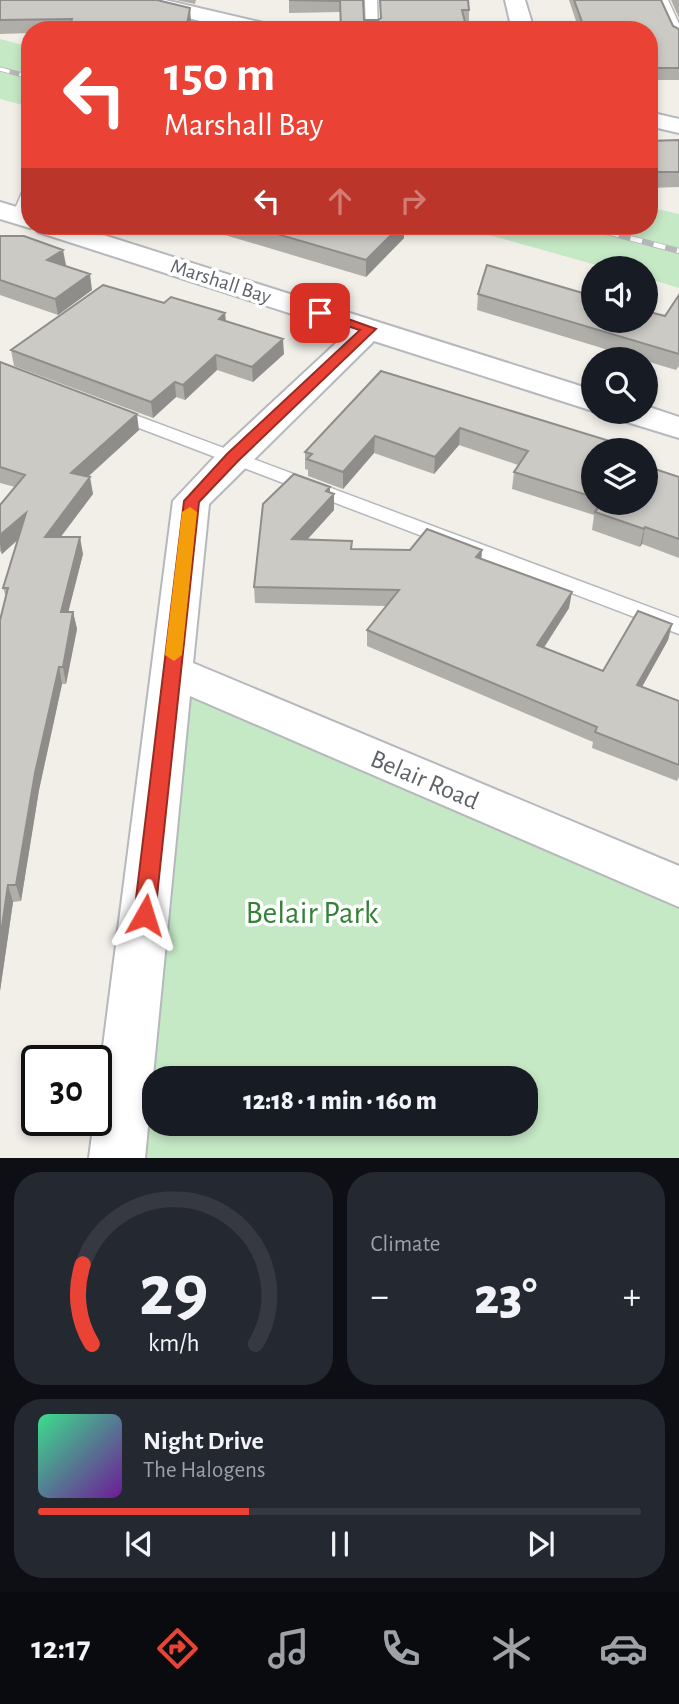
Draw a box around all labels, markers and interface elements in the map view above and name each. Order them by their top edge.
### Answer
icon: left [49,49,140,140]
text: 150 m [164,51,275,100]
text: Marshall Bay [164,109,323,141]
icon: left [248,182,286,220]
icon: ahead [321,182,359,220]
icon: right [394,182,432,220]
street label: Marshall Bay [168,255,274,308]
map controls [581,256,658,515]
button: sound [581,256,658,333]
pin [290,283,350,343]
icon: arrive [301,294,339,332]
button: search [581,347,658,424]
button: layers [581,438,658,515]
street label: Belair Road [367,746,483,814]
position arrow [108,878,182,952]
park label: Belair Park [246,897,379,929]
speed limit sign: 30 [21,1045,112,1136]
text: 12:18 · 1 min · 160 m [243,1088,437,1114]
text: Climate [371,1233,440,1256]
text: 29 [139,1257,208,1330]
text: 23° [474,1271,537,1323]
text: − [371,1278,389,1316]
text: + [623,1278,641,1316]
text: km/h [147,1331,199,1356]
text: Night Drive [143,1428,264,1454]
text: The Halogens [143,1459,265,1482]
icon: previous [120,1525,158,1563]
icon: pause [321,1525,359,1563]
icon: next [522,1525,560,1563]
icon: directions [153,1624,202,1673]
icon: music [264,1624,313,1673]
icon: phone [376,1624,425,1673]
icon: climate [487,1624,536,1673]
icon: car [599,1624,648,1673]
text: 12:17 [31,1632,90,1664]

